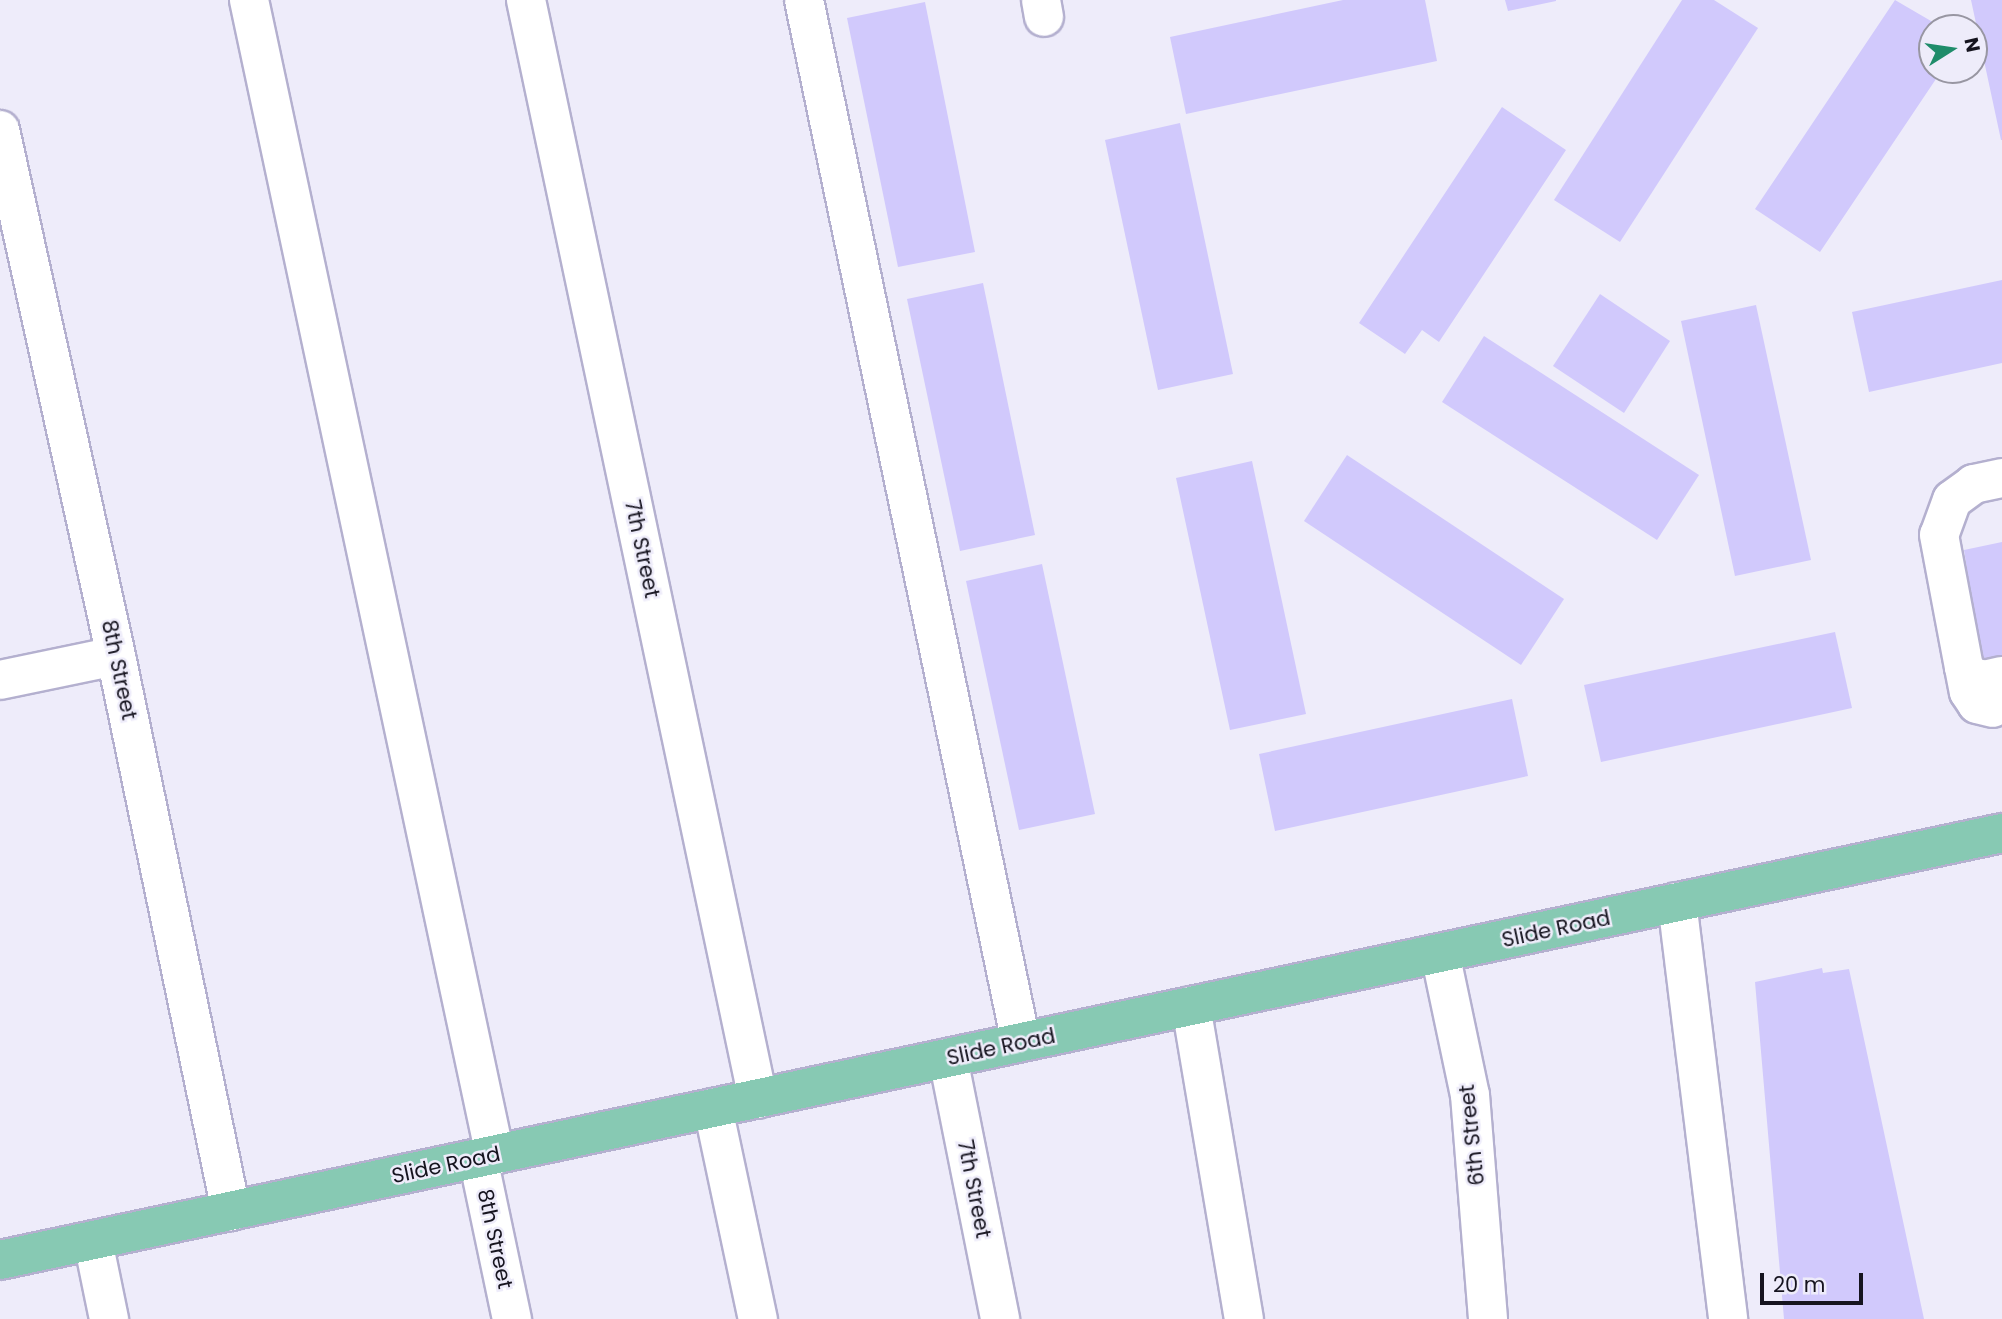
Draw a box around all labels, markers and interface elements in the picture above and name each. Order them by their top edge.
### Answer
north arrow [1918,14,1988,84]
text: N [1957,35,1987,55]
street label: 7th Street [619,498,665,600]
street label: 8th Street [96,618,142,722]
street label: Slide Road [1500,905,1612,953]
street label: Slide Road [945,1023,1057,1071]
street label: 6th Street [1454,1083,1490,1187]
street label: 7th Street [952,1138,996,1240]
street label: Slide Road [390,1141,502,1189]
street label: 8th Street [472,1187,518,1291]
scale bar [1764,1260,1867,1304]
text: 20 m [1773,1270,1826,1299]

